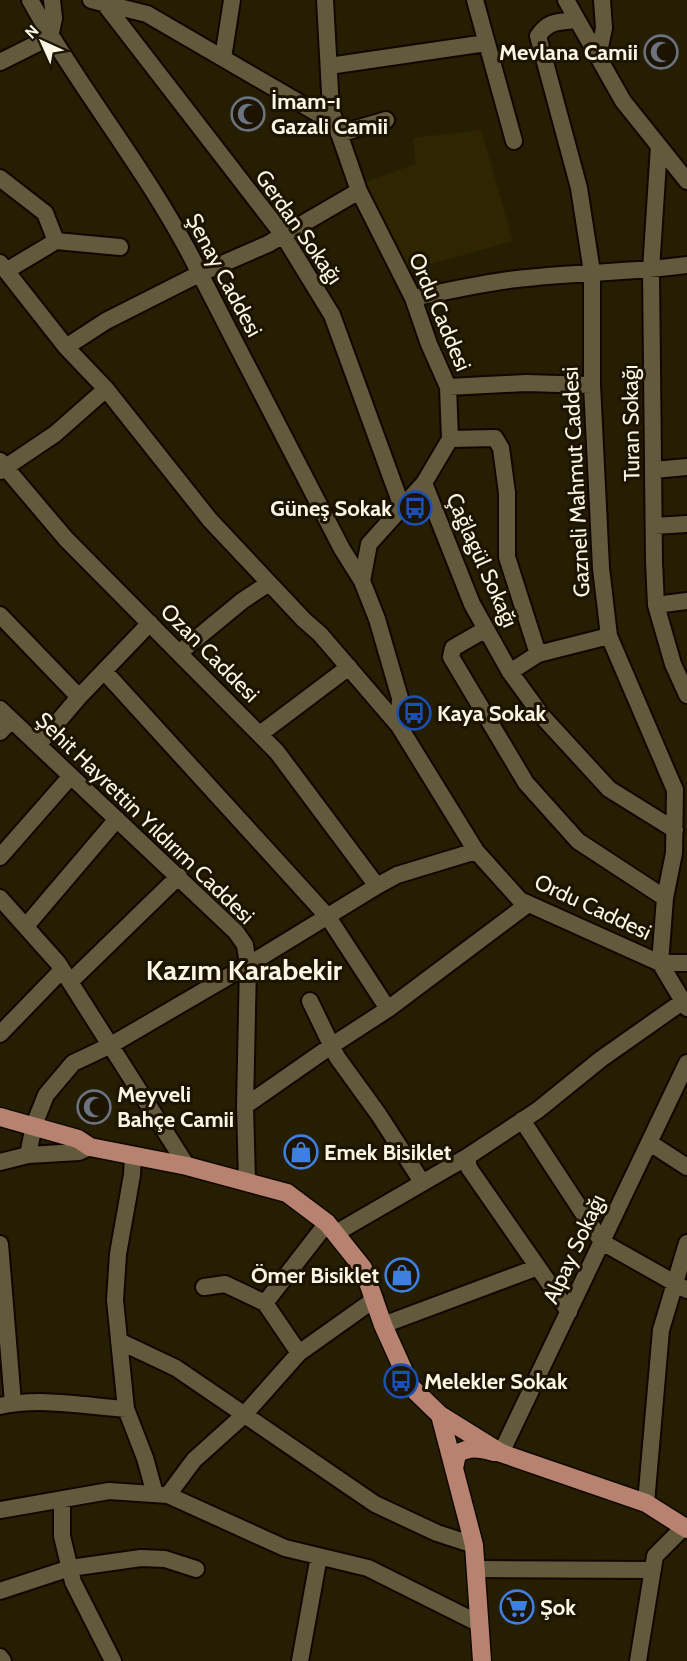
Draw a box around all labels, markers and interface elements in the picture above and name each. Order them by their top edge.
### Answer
north arrow [12,12,72,72]
text: N [21,21,42,42]
mosque icon: Mevlana Camii [643,34,679,70]
place label: Mevlana Camii [499,39,638,66]
place label: İmam-ı Gazali Camii [271,88,388,140]
mosque icon: İmam-ı Gazali Camii [230,96,266,132]
street label: Gerdan Sokağı [250,165,348,289]
street label: Şenay Caddesi [180,209,268,341]
street label: Ordu Caddesi [403,249,477,375]
street label: Turan Sokağı [616,364,646,482]
street label: Gazneli Mahmut Caddesi [556,366,596,598]
street label: Çağlagül Sokağı [440,489,524,631]
bus stop icon: Güneş Sokak [397,490,433,526]
place label: Güneş Sokak [270,495,392,522]
street label: Ozan Caddesi [155,598,265,708]
bus stop icon: Kaya Sokak [396,695,432,731]
place label: Kaya Sokak [437,700,547,727]
street label: Şehit Hayrettin Yıldırım Caddesi [30,706,260,930]
street label: Ordu Caddesi [530,868,656,946]
district label: Kazım Karabekir [146,953,343,987]
place label: Meyveli Bahçe Camii [117,1081,234,1133]
mosque icon: Meyveli Bahçe Camii [76,1089,112,1125]
shop icon: Emek Bisiklet [283,1134,319,1170]
place label: Emek Bisiklet [324,1139,452,1166]
street label: Alpay Sokağı [537,1190,611,1308]
shop icon: Ömer Bisiklet [384,1257,420,1293]
place label: Ömer Bisiklet [251,1262,379,1289]
bus stop icon: Melekler Sokak [383,1363,419,1399]
place label: Melekler Sokak [424,1368,568,1395]
supermarket icon: Şok [499,1589,535,1625]
place label: Şok [540,1594,576,1621]

